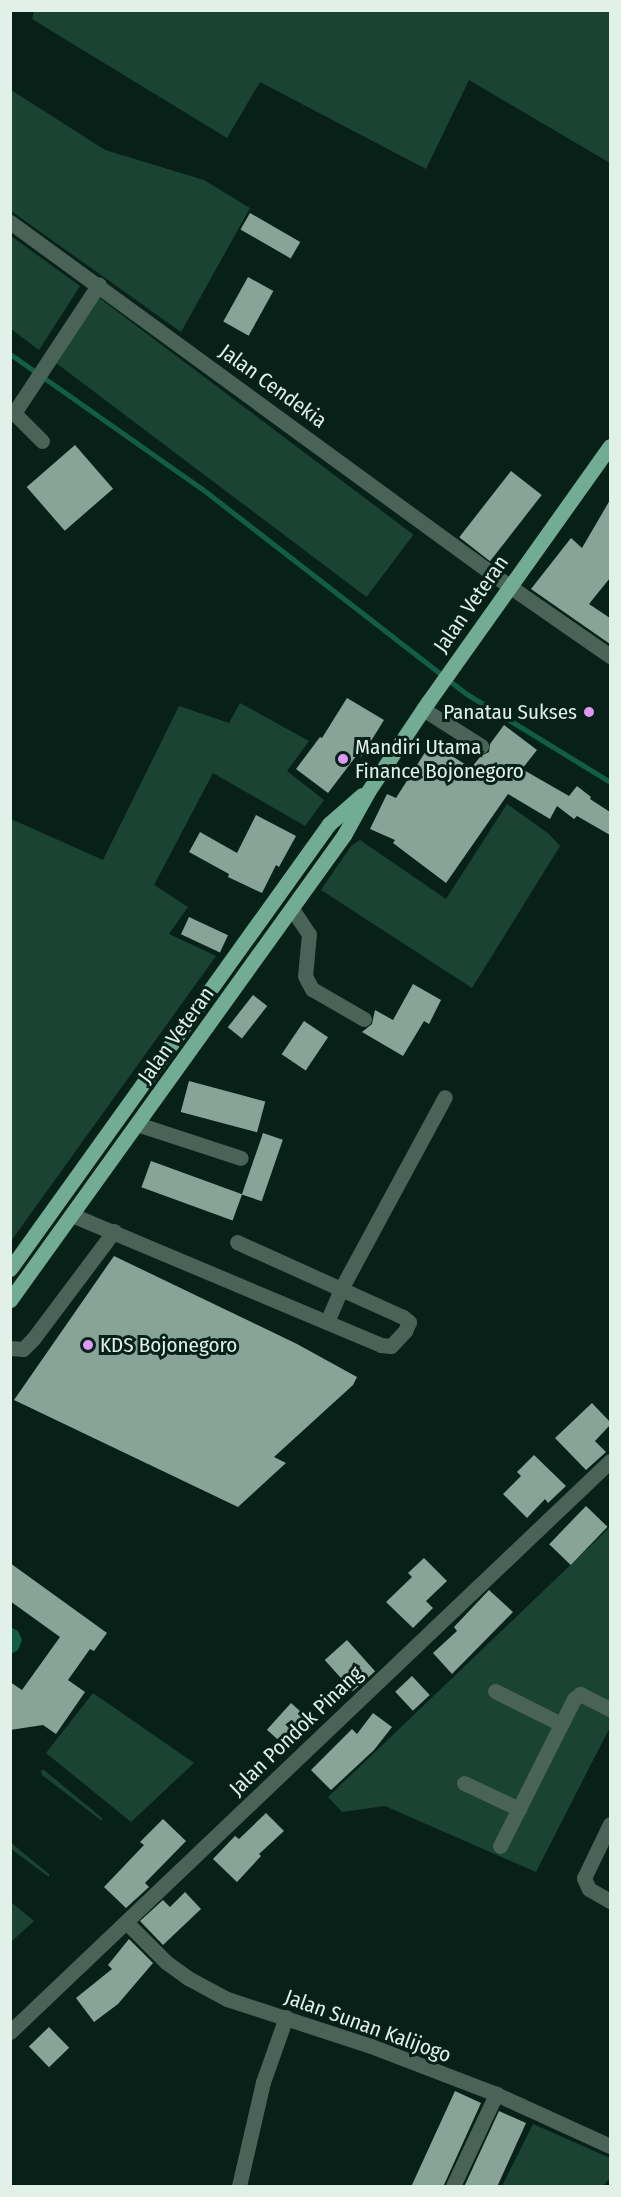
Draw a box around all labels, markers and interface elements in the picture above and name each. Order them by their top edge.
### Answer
street label: Jalan Cendekia [215,339,331,433]
street label: Jalan Veteran [428,550,514,658]
place label: Panatau Sukses [443,699,577,725]
marker: Panatau Sukses [582,705,596,719]
place label: Mandiri Utama Finance Bojonegoro [355,734,524,784]
marker: Mandiri Utama Finance Bojonegoro [336,752,350,766]
street label: Jalan Veteran [133,982,219,1088]
place label: KDS Bojonegoro [100,1332,237,1358]
marker: KDS Bojonegoro [81,1338,95,1352]
street label: Jalan Pondok Pinang [224,1661,368,1801]
street label: Jalan Sunan Kalijogo [281,1984,455,2068]

